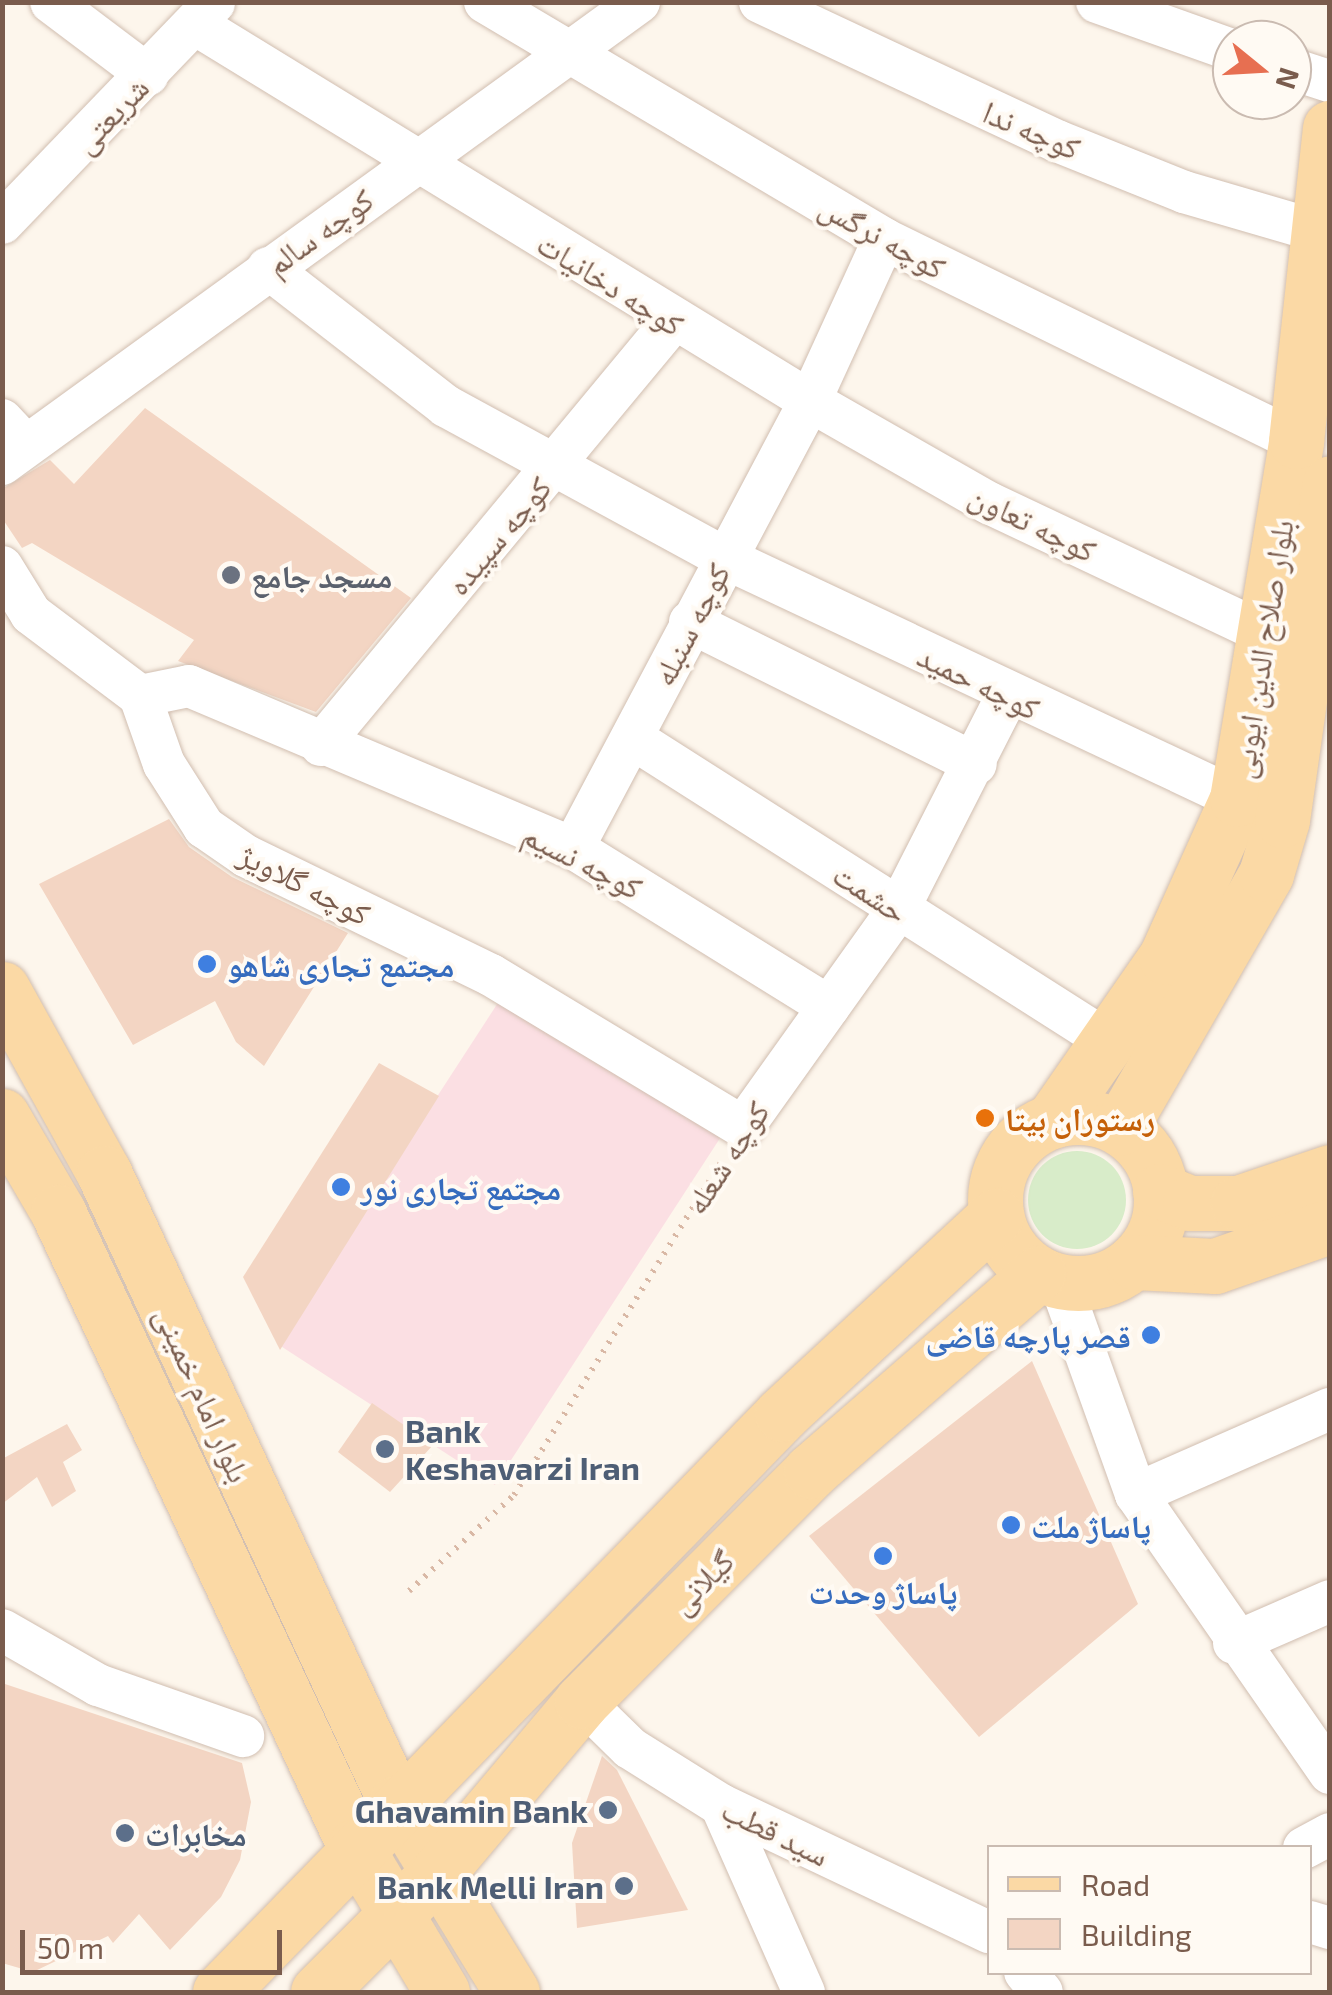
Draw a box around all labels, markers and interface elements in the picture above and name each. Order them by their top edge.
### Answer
north arrow [1212,20,1312,120]
text: N [1269,64,1308,94]
street label: شریعتی [64,68,156,160]
street label: کوچه ندا [978,91,1086,167]
street label: کوچه سالم [258,179,380,283]
street label: کوچه نرگس [813,186,953,286]
street label: کوچه دخانیات [531,223,691,343]
street label: کوچه سپیده [437,468,559,602]
street label: کوچه تعاون [963,475,1103,569]
street label: بلوار صلاح الدین ایوبی [1222,517,1300,781]
place label: مسجد جامع [251,556,392,594]
street label: کوچه سنبله [643,556,737,692]
marker: مسجد جامع [220,564,242,586]
street label: کوچه حمید [912,635,1046,727]
street label: کوچه نسیم [517,814,649,906]
street label: کوچه گلاویژ [233,834,377,932]
street label: حشمت [827,854,915,930]
place label: مجتمع تجاری شاهو [227,945,454,983]
marker: مجتمع تجاری شاهو [196,953,218,975]
street label: کوچه شعله [675,1093,777,1221]
place label: رستوران بیتا [1005,1099,1155,1137]
marker: رستوران بیتا [974,1107,996,1129]
place label: مجتمع تجاری نور [361,1168,561,1206]
marker: مجتمع تجاری نور [330,1176,352,1198]
street label: بلوار امام خمینی [148,1300,260,1488]
place label: قصر پارچه قاضی [925,1316,1131,1354]
marker: قصر پارچه قاضی [1140,1324,1162,1346]
place label: Bank Keshavarzi Iran [405,1412,640,1487]
marker: Bank Keshavarzi Iran [374,1438,396,1460]
place label: پاساژ ملت [1031,1506,1151,1544]
marker: پاساژ ملت [1000,1514,1022,1536]
street label: گیلانی [661,1541,741,1621]
marker: پاساژ وحدت [872,1545,894,1567]
place label: پاساژ وحدت [809,1572,957,1610]
street label: سید قطب [716,1789,836,1873]
place label: Ghavamin Bank [355,1791,588,1829]
marker: Ghavamin Bank [597,1799,619,1821]
place label: مخابرات [145,1814,247,1852]
marker: مخابرات [114,1822,136,1844]
legend [987,1845,1312,1975]
text: Road [1081,1866,1150,1902]
place label: Bank Melli Iran [377,1867,604,1905]
marker: Bank Melli Iran [613,1875,635,1897]
scale bar [25,1910,288,1972]
text: Building [1081,1916,1192,1952]
text: 50 m [37,1929,104,1965]

